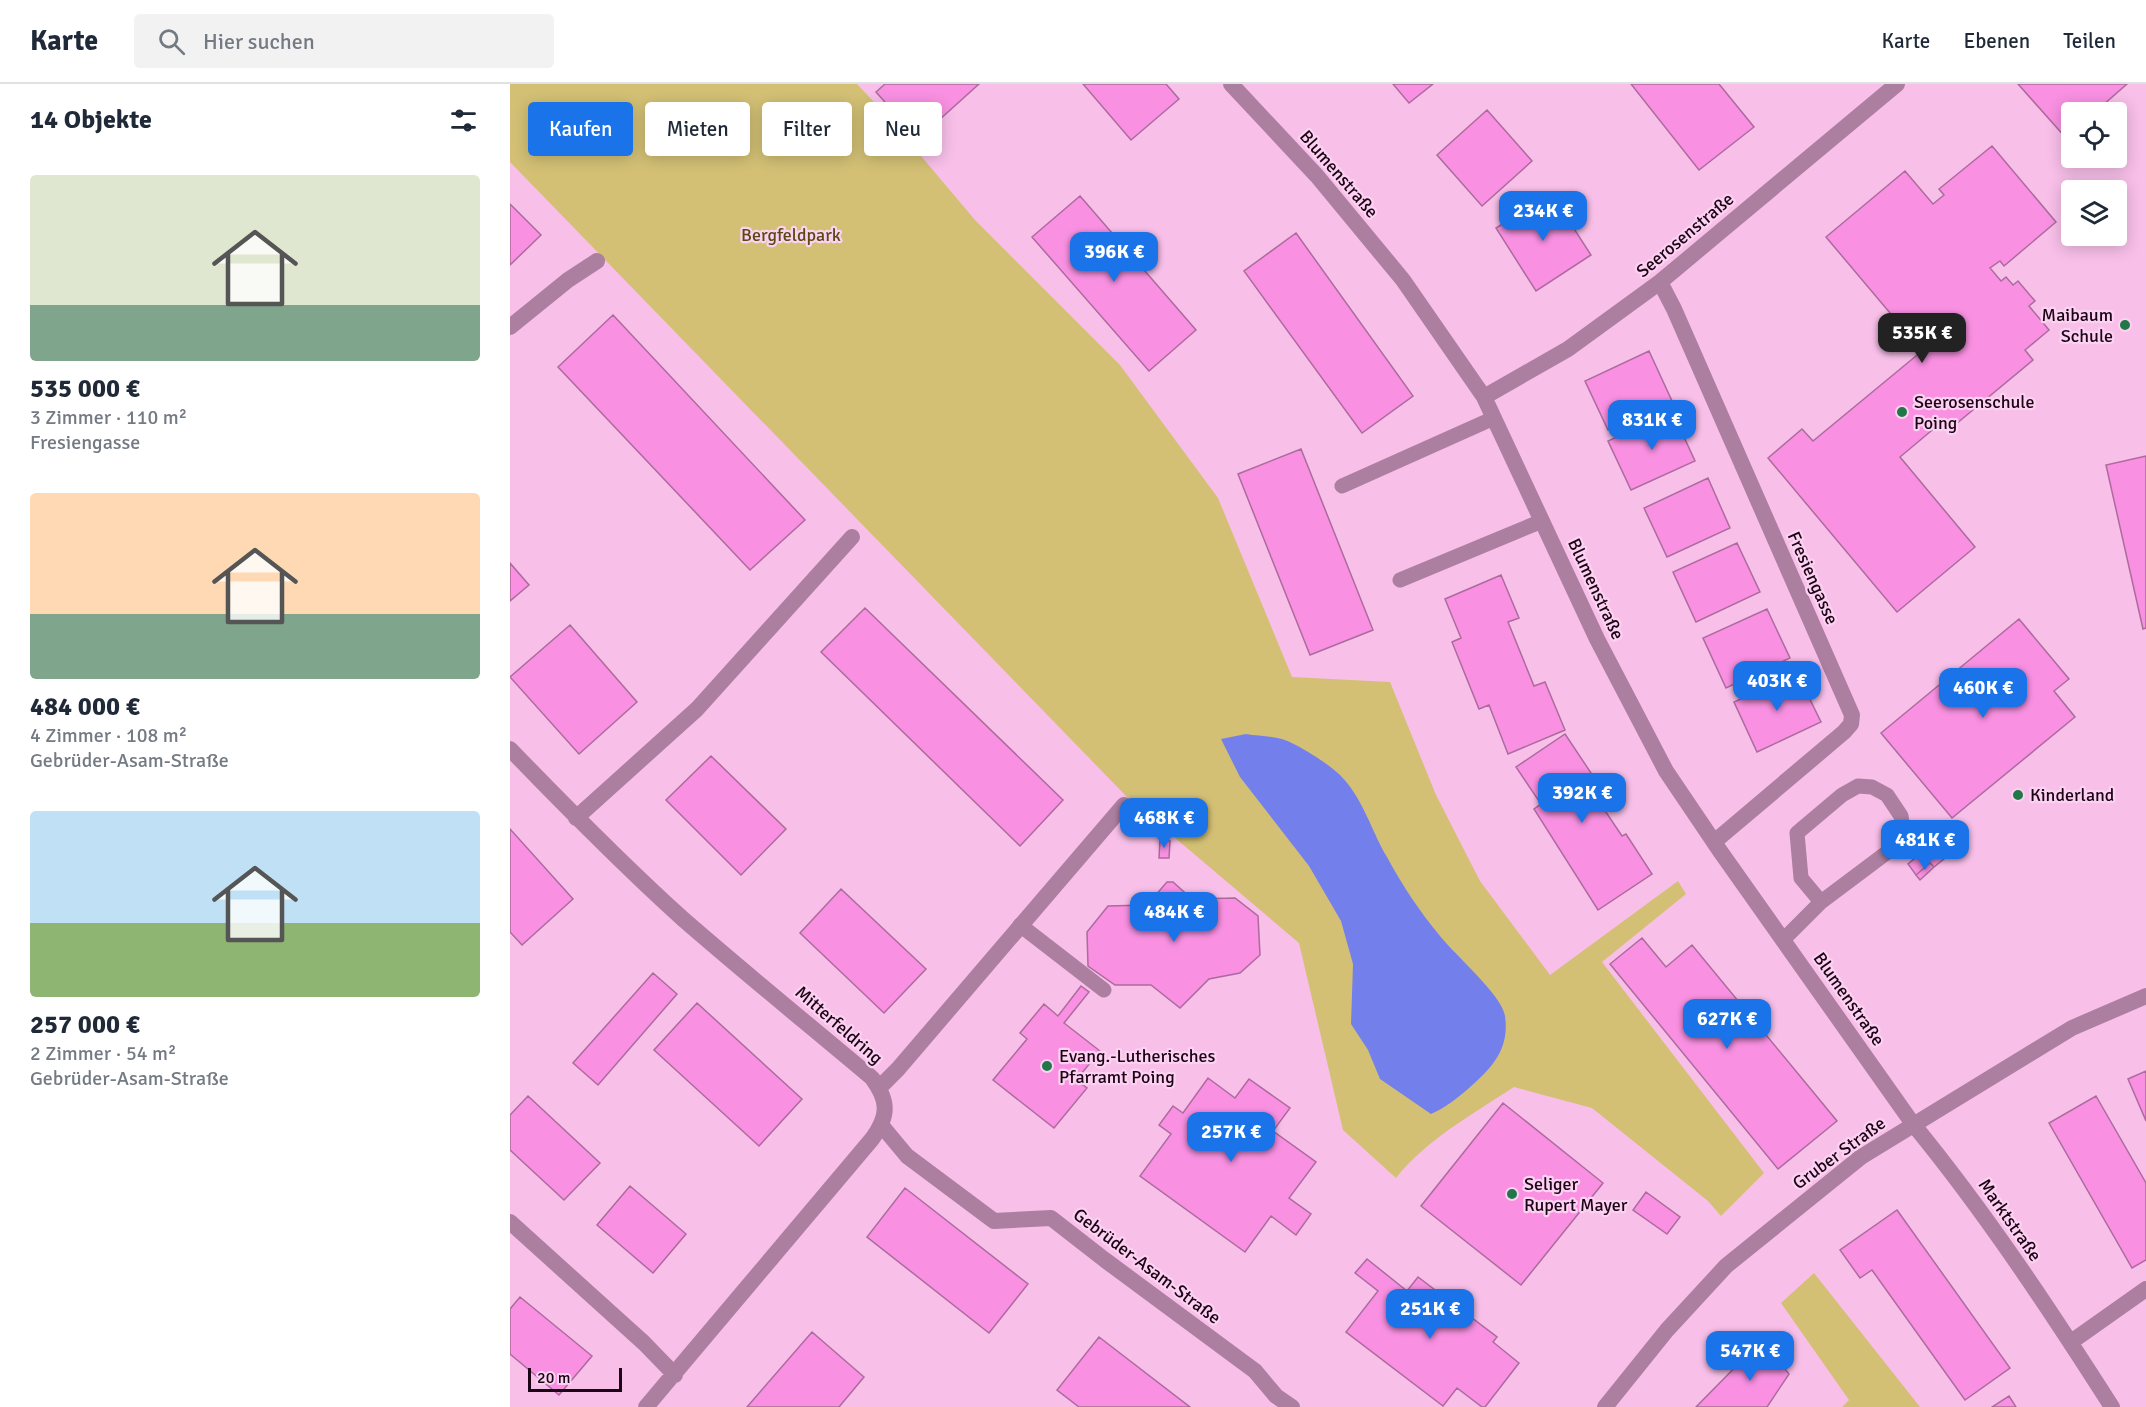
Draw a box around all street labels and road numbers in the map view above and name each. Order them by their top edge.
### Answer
street label: Blumenstraße [1295,126,1383,222]
street label: Seerosenstraße [1632,188,1738,282]
street label: Fresiengasse [1783,528,1843,628]
street label: Blumenstraße [1563,535,1629,643]
street label: Blumenstraße [1809,948,1889,1050]
street label: Mitterfeldring [791,981,887,1069]
street label: Gruber Straße [1788,1112,1890,1194]
street label: Marktstraße [1974,1174,2046,1266]
street label: Gebrüder-Asam-Straße [1069,1203,1225,1329]

